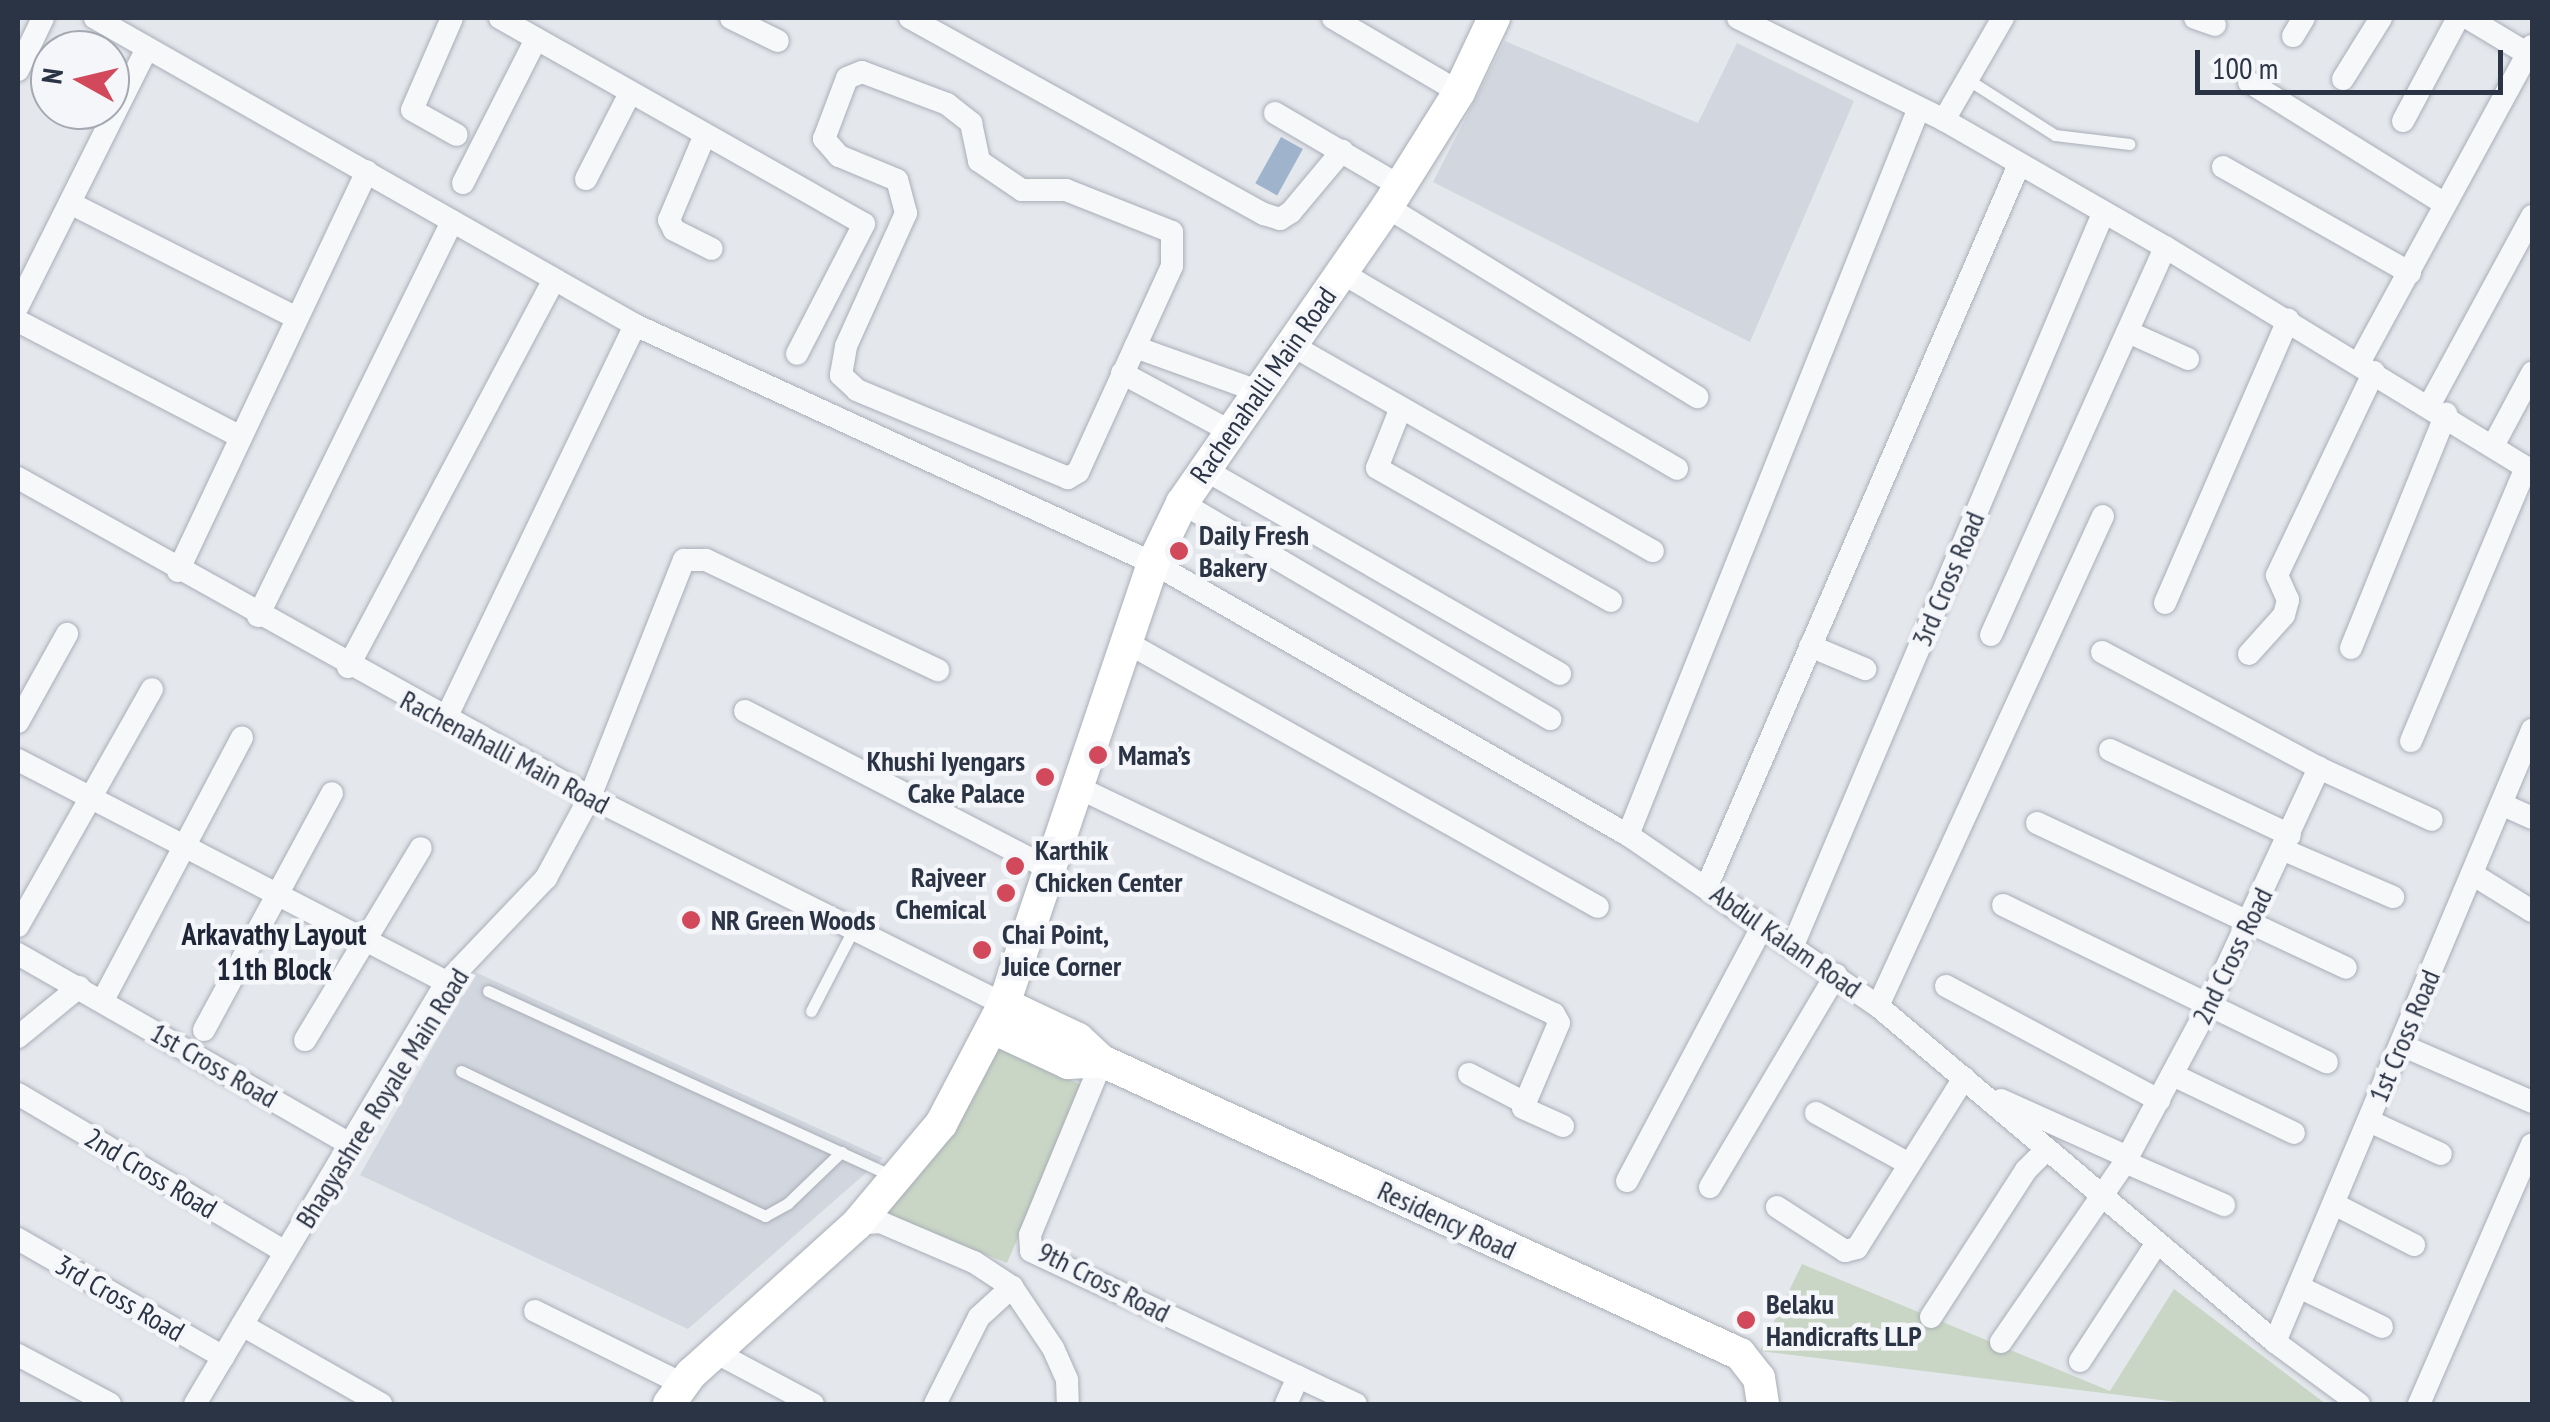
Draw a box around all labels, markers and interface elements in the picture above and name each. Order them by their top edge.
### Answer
north arrow [30,30,130,130]
scale bar [2200,30,2508,92]
text: 100 m [2212,48,2278,87]
text: N [32,66,71,86]
street label: Rachenahalli Main Road [1183,280,1343,490]
street label: 3rd Cross Road [1905,507,1991,651]
place label: Daily Fresh Bakery [1199,518,1310,584]
marker: Daily Fresh Bakery [1168,540,1190,562]
street label: Rachenahalli Main Road [395,683,615,821]
place label: Mama’s [1118,738,1191,772]
place label: Khushi Iyengars Cake Palace [867,744,1025,810]
marker: Mama’s [1087,744,1109,766]
marker: Khushi Iyengars Cake Palace [1034,766,1056,788]
place label: Karthik Chicken Center [1035,833,1183,899]
marker: Karthik Chicken Center [1004,855,1026,877]
place label: Rajveer Chemical [896,860,986,926]
street label: Abdul Kalam Road [1704,877,1868,1005]
marker: Rajveer Chemical [995,882,1017,904]
street label: 2nd Cross Road [2185,882,2279,1030]
place label: NR Green Woods [711,903,876,937]
marker: NR Green Woods [680,909,702,931]
district label: Arkavathy Layout 11th Block [181,916,367,986]
place label: Chai Point, Juice Corner [1002,917,1121,983]
marker: Chai Point, Juice Corner [971,939,993,961]
street label: Bhagyashree Royale Main Road [288,962,476,1234]
street label: 1st Cross Road [2361,965,2447,1107]
street label: 1st Cross Road [145,1015,283,1115]
street label: 2nd Cross Road [79,1121,223,1225]
street label: Residency Road [1372,1173,1522,1267]
street label: 9th Cross Road [1032,1234,1176,1330]
street label: 3rd Cross Road [50,1248,190,1348]
place label: Belaku Handicrafts LLP [1766,1287,1922,1353]
marker: Belaku Handicrafts LLP [1735,1309,1757,1331]

